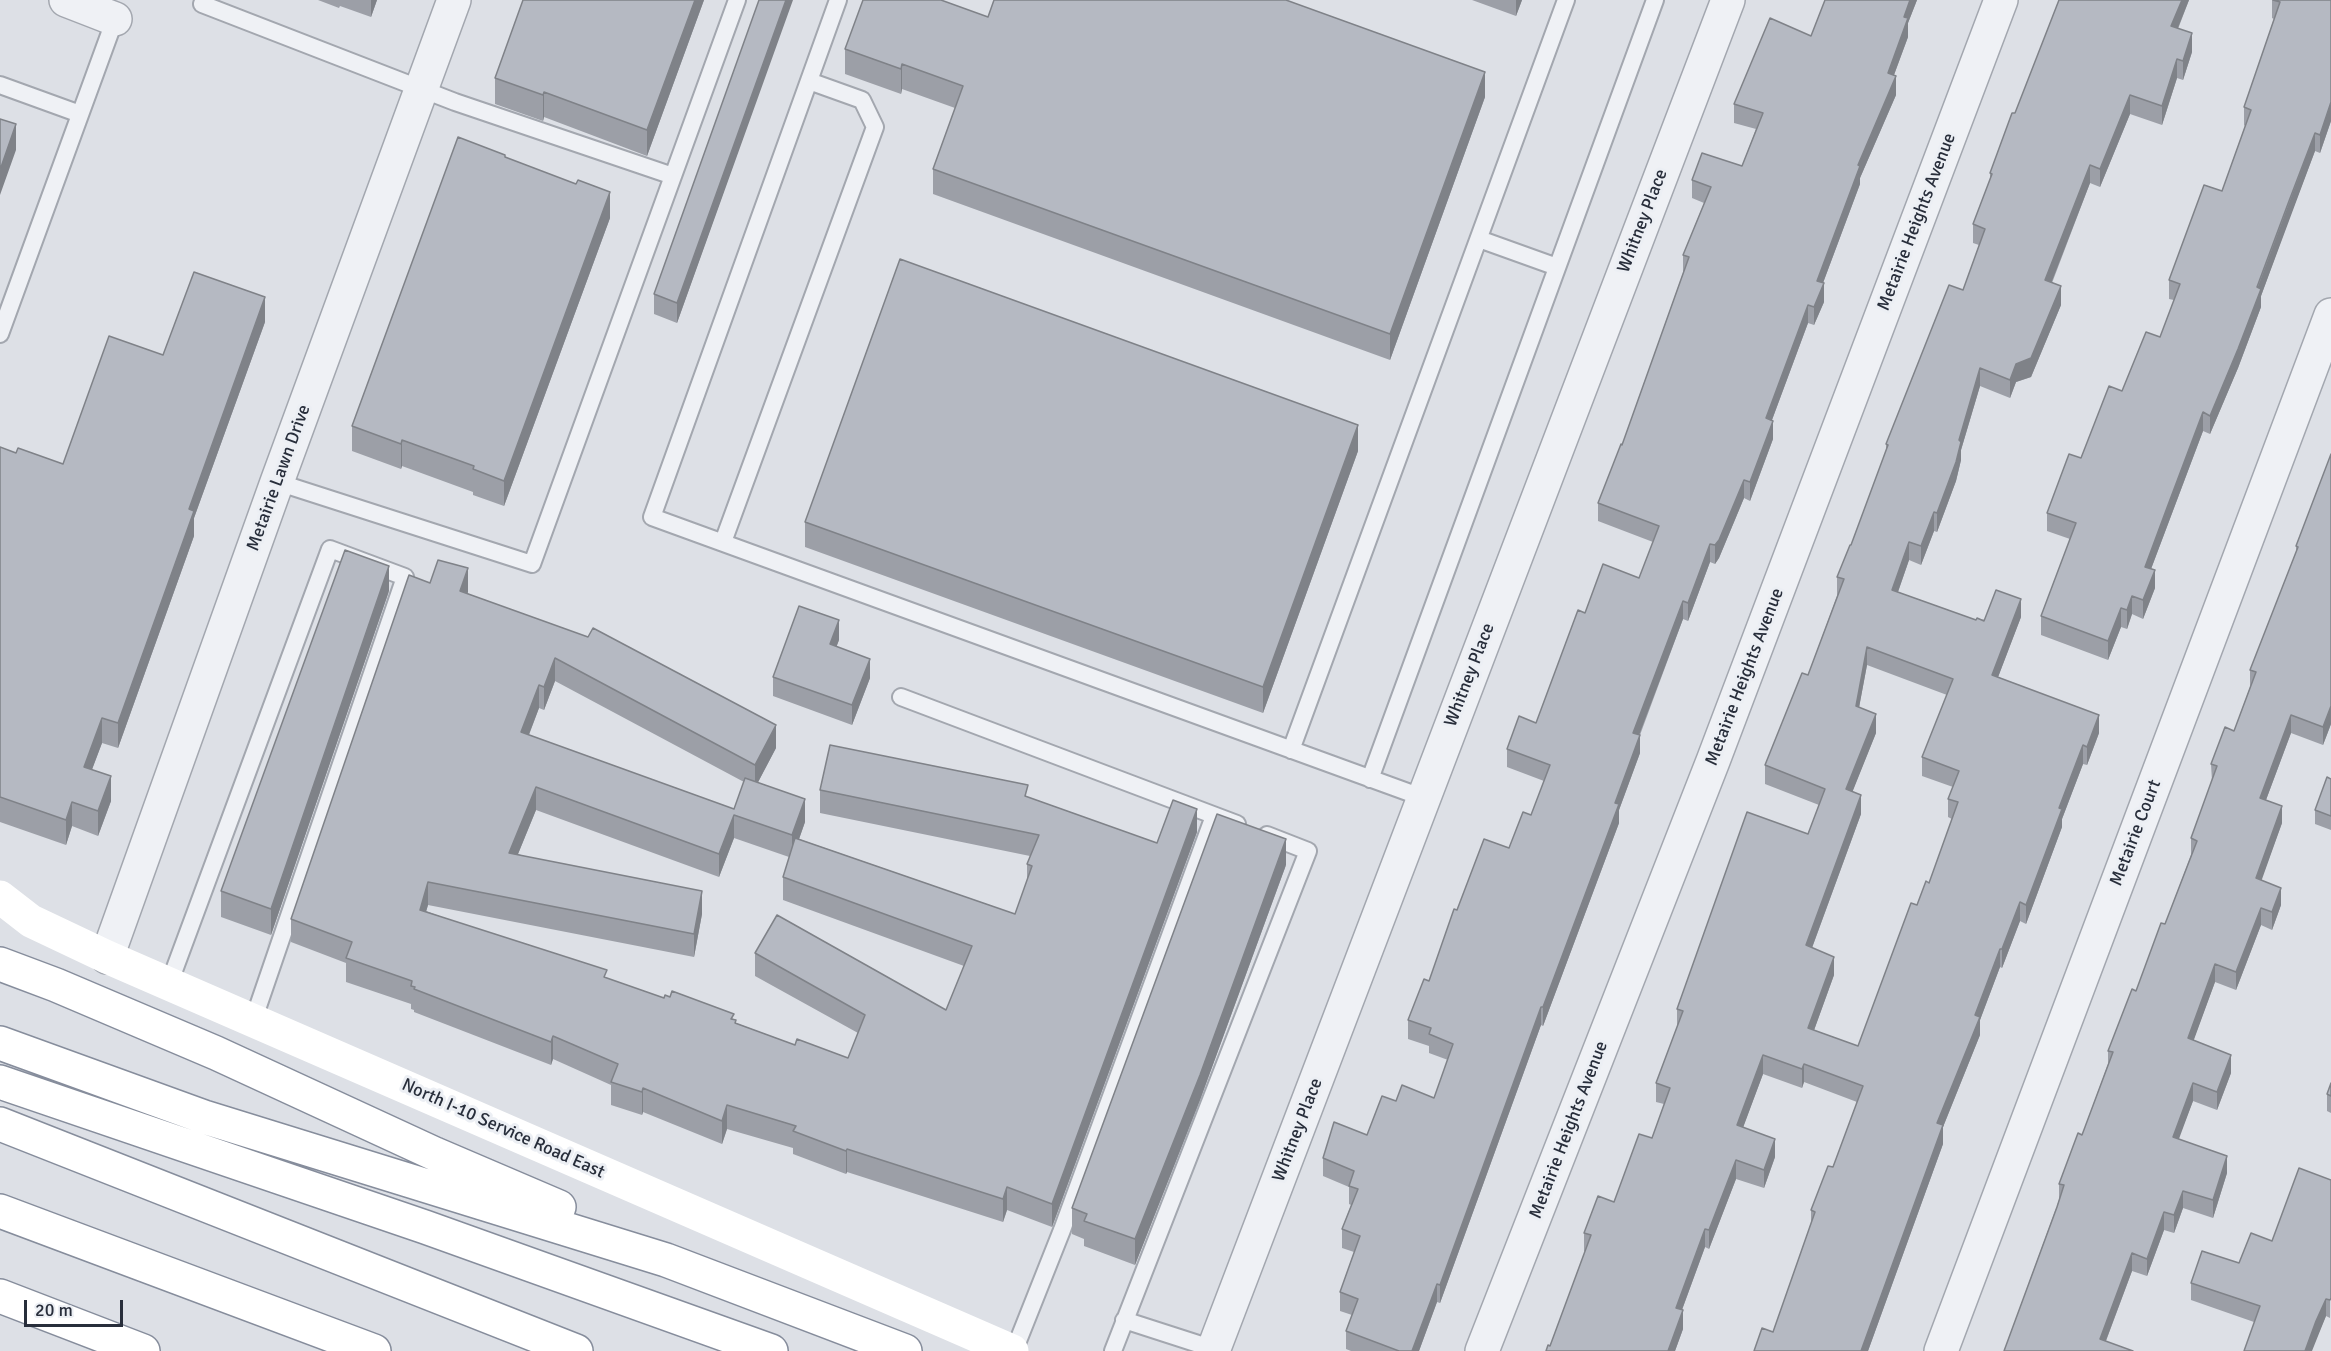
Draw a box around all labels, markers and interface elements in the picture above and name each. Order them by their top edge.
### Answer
street label: Metairie Heights Avenue [1873,130,1961,314]
street label: Whitney Place [1613,166,1673,276]
street label: Metairie Lawn Drive [243,402,315,554]
street label: Metairie Heights Avenue [1701,585,1789,769]
street label: Whitney Place [1440,620,1500,730]
street label: Metairie Court [2106,777,2166,889]
street label: Metairie Heights Avenue [1525,1038,1613,1222]
street label: North I-10 Service Road East [398,1074,608,1184]
street label: Whitney Place [1268,1075,1328,1185]
scale bar [27,1288,126,1326]
text: 20 m [35,1299,73,1321]

